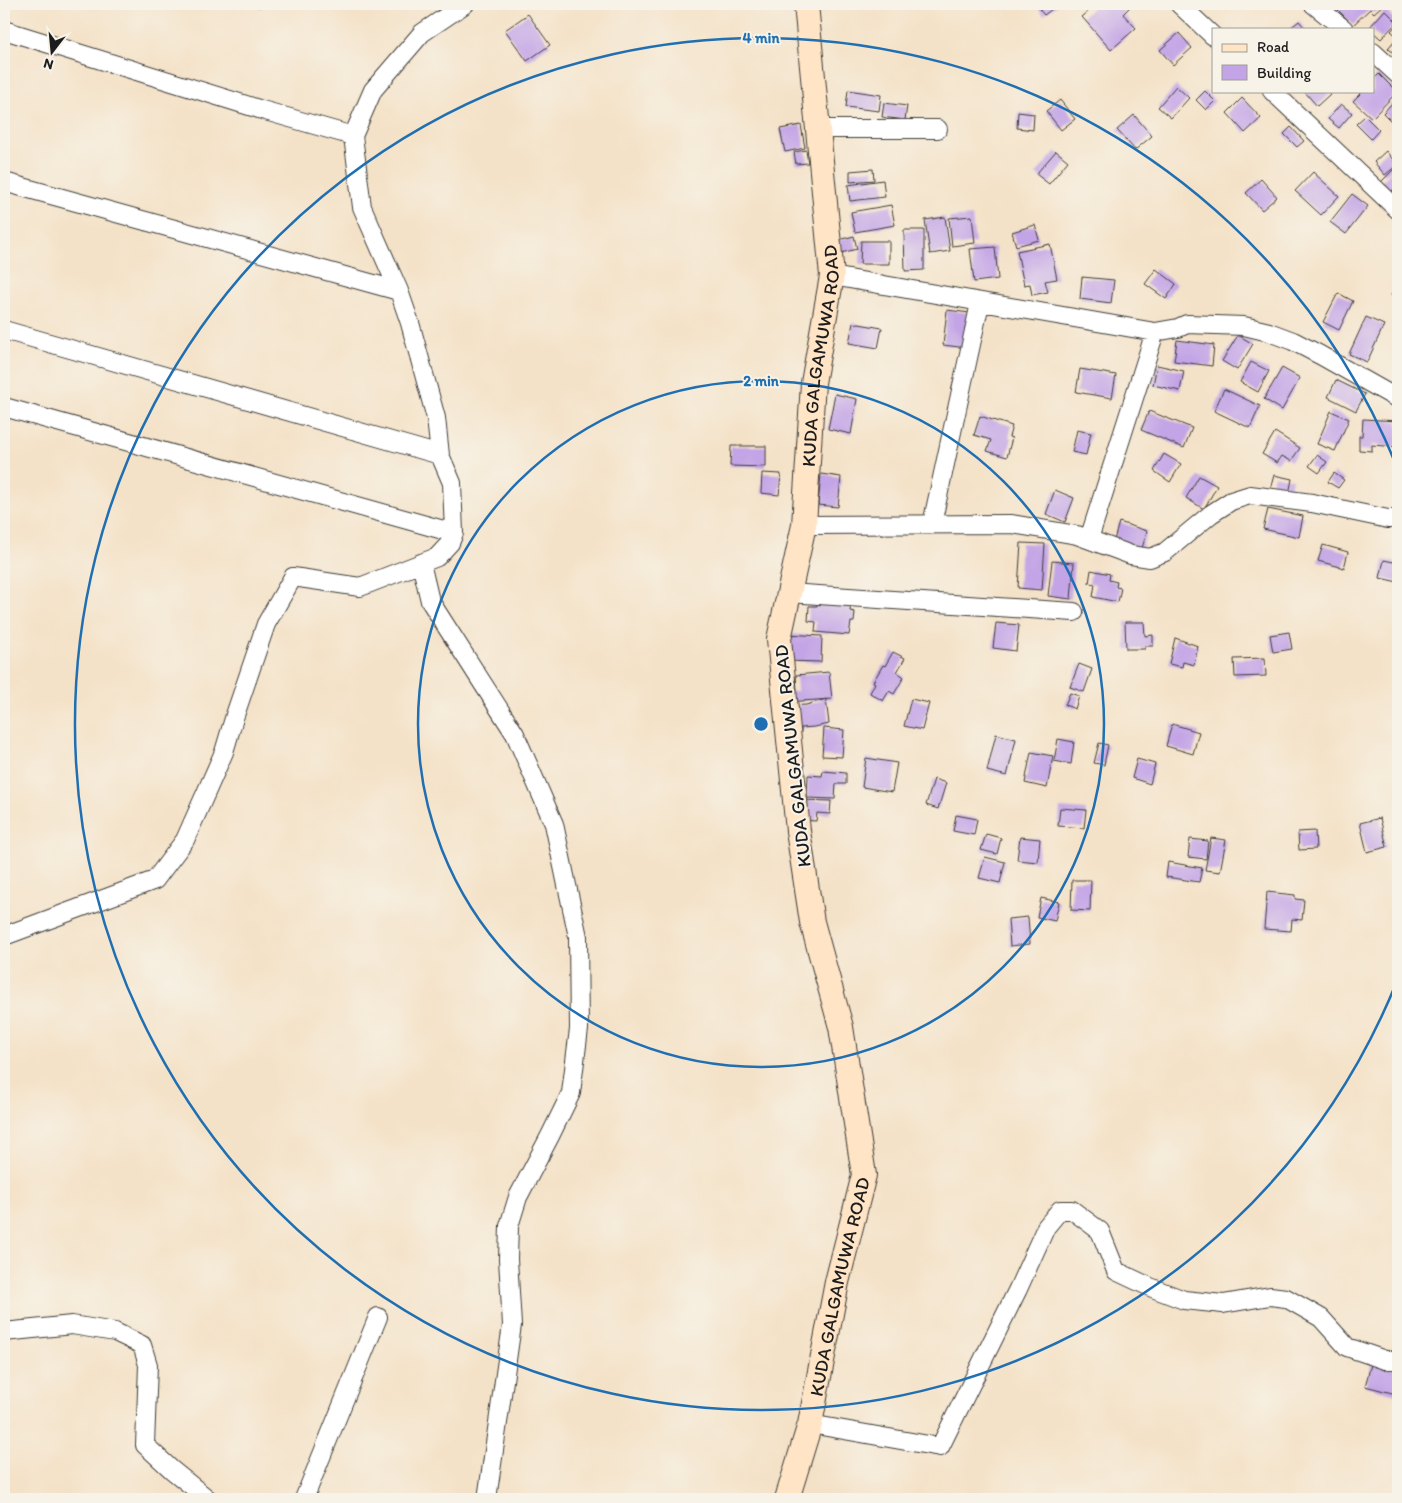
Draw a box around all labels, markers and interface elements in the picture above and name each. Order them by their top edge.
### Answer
north arrow [28,28,78,78]
legend [1212,28,1374,92]
text: 4 min [743,29,780,47]
text: Road [1257,38,1290,56]
text: N [42,55,55,73]
text: Building [1257,64,1311,82]
street label: KUDA GALGAMUWA ROAD [797,244,845,468]
text: 2 min [743,372,780,390]
street label: KUDA GALGAMUWA ROAD [769,643,816,868]
centre of rings [752,715,770,733]
street label: KUDA GALGAMUWA ROAD [805,1175,875,1398]

